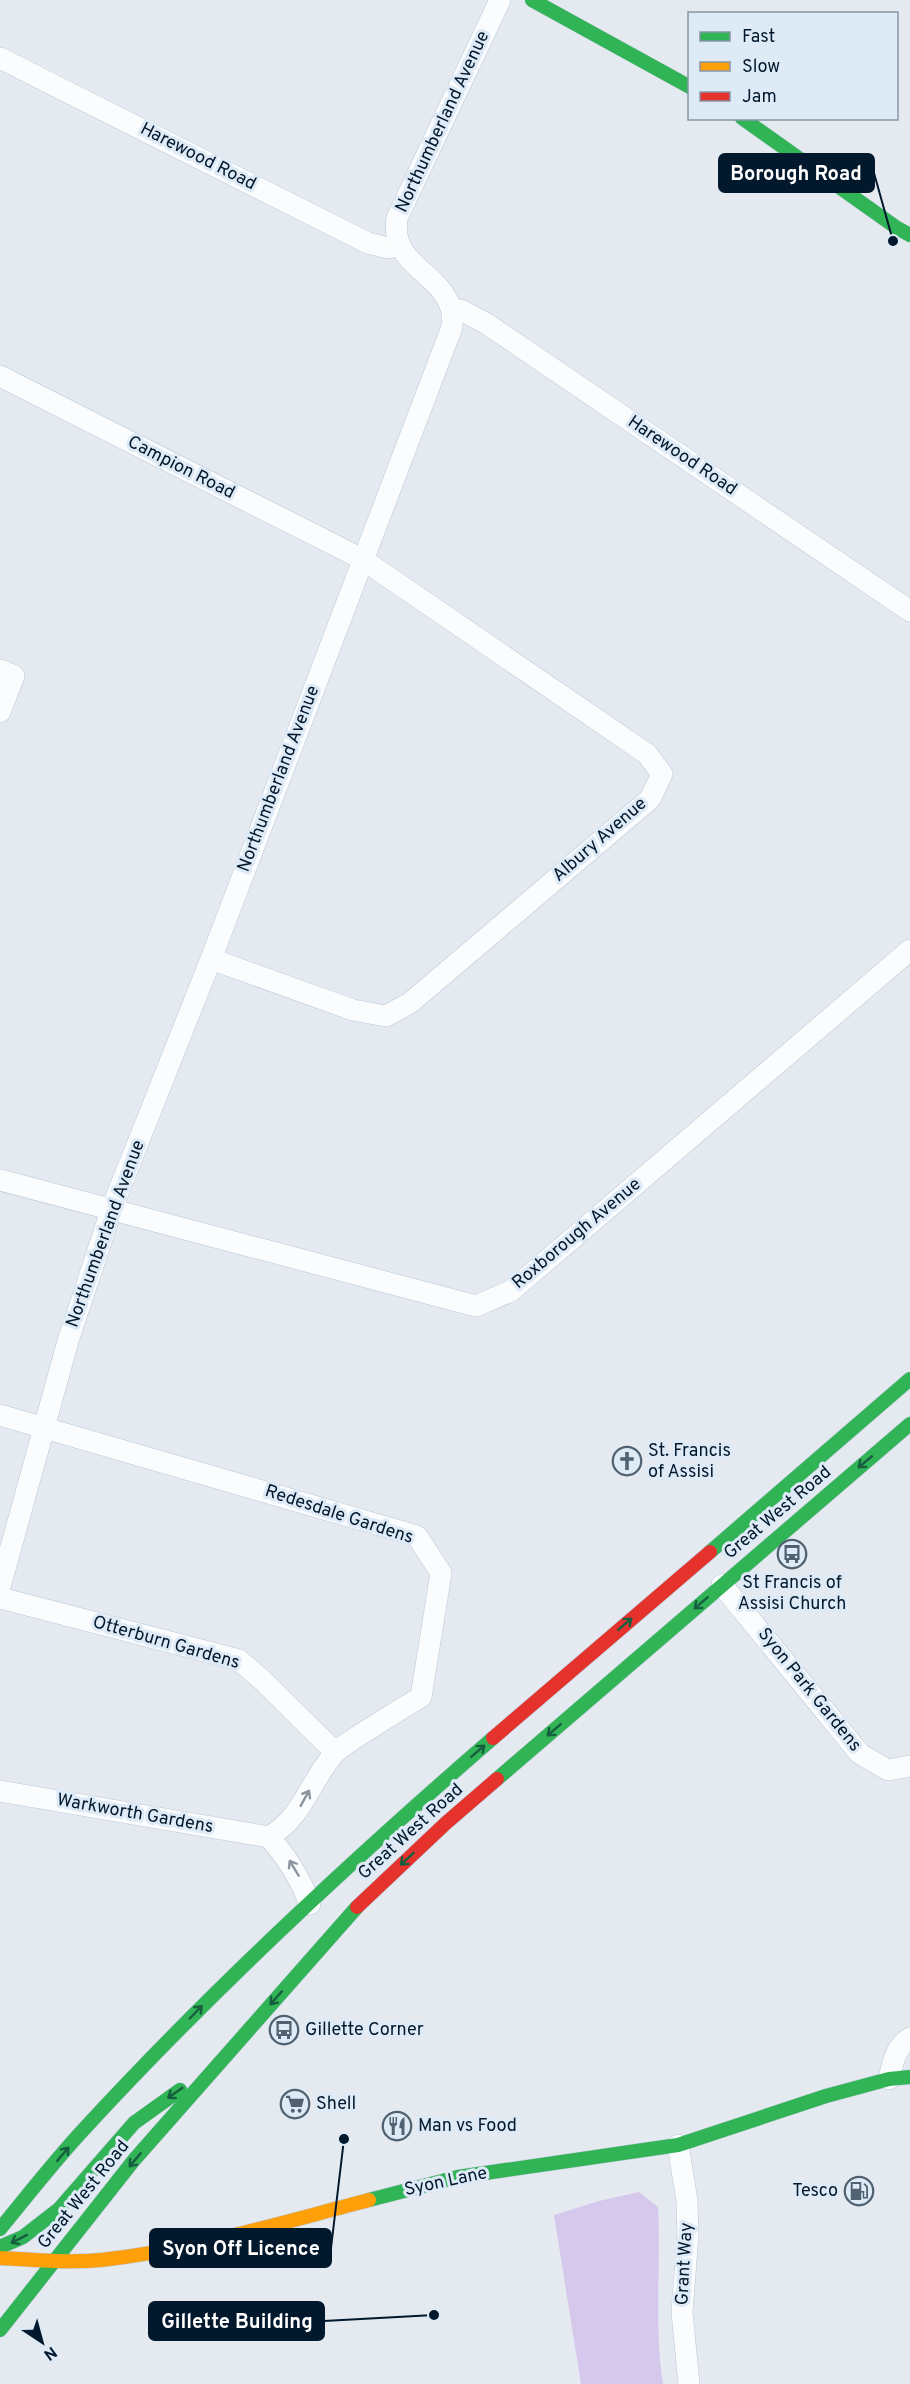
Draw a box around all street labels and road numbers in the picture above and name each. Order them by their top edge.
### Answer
street label: Northumberland Avenue [391,27,495,217]
street label: Harewood Road [136,118,260,196]
street label: Harewood Road [623,411,741,501]
street label: Campion Road [123,431,239,505]
street label: Northumberland Avenue [233,682,325,876]
street label: Albury Avenue [548,793,652,887]
street label: Northumberland Avenue [61,1137,151,1331]
street label: Roxborough Avenue [508,1173,646,1295]
street label: Great West Road [719,1461,837,1565]
street label: Redesdale Gardens [262,1480,416,1550]
street label: Otterburn Gardens [90,1611,242,1675]
street label: Syon Park Gardens [752,1623,866,1757]
street label: Great West Road [354,1779,468,1885]
street label: Warkworth Gardens [55,1789,215,1839]
street label: Great West Road [33,2136,135,2254]
street label: Syon Lane [403,2162,489,2202]
street label: Grant Way [671,2222,699,2306]

